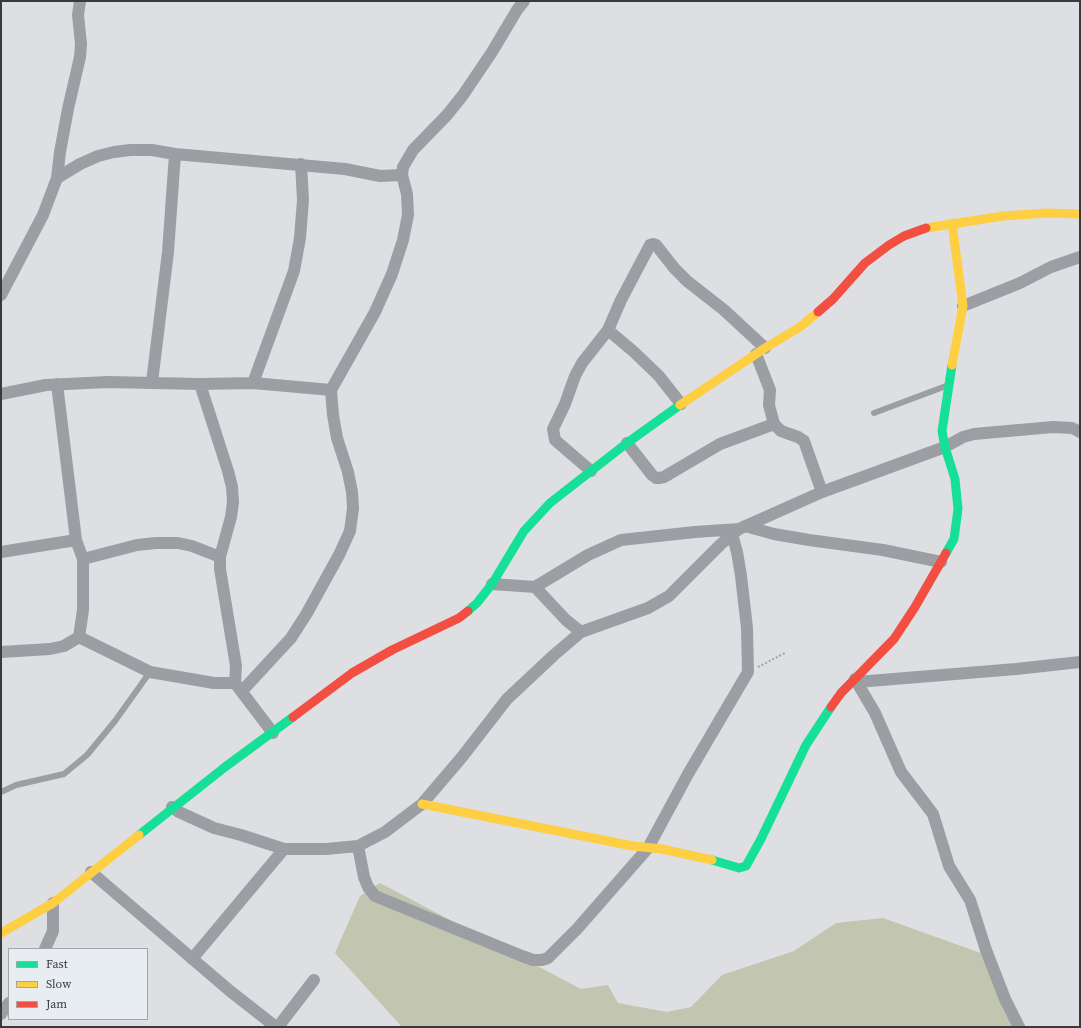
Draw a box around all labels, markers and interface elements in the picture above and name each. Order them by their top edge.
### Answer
legend [8,948,148,1020]
text: Fast [46,956,68,972]
text: Slow [46,976,71,992]
text: Jam [46,996,67,1012]

